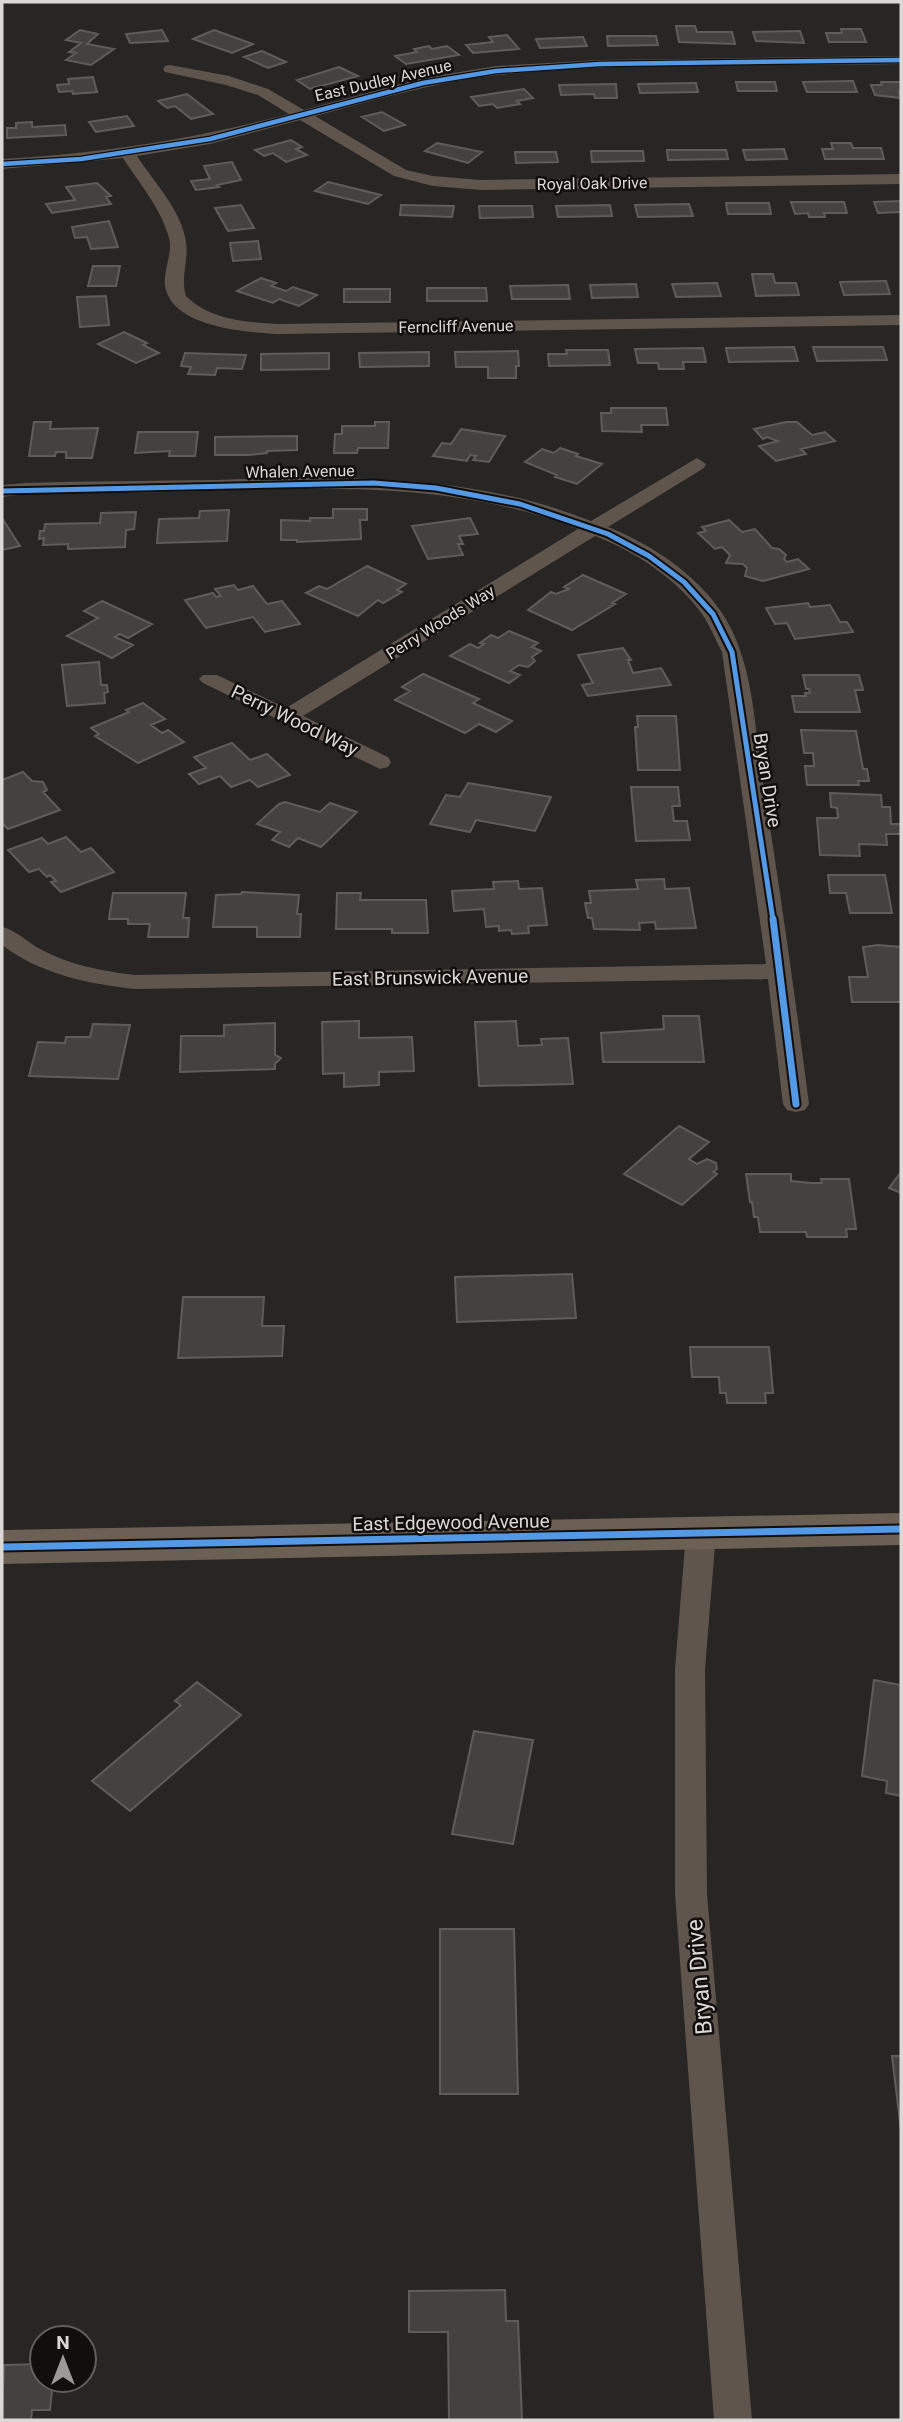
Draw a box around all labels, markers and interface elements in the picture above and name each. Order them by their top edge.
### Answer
street label: East Dudley Avenue [313,56,453,105]
street label: Royal Oak Drive [537,173,647,194]
street label: Ferncliff Avenue [398,316,514,337]
street label: Whalen Avenue [245,461,355,482]
street label: Perry Woods Way [382,581,498,663]
street label: Perry Wood Way [228,680,362,761]
street label: Bryan Drive [749,731,786,829]
street label: East Brunswick Avenue [332,964,528,991]
street label: East Edgewood Avenue [352,1509,550,1536]
street label: Bryan Drive [681,1918,718,2036]
north arrow [28,2324,98,2394]
text: N [56,2331,70,2354]

